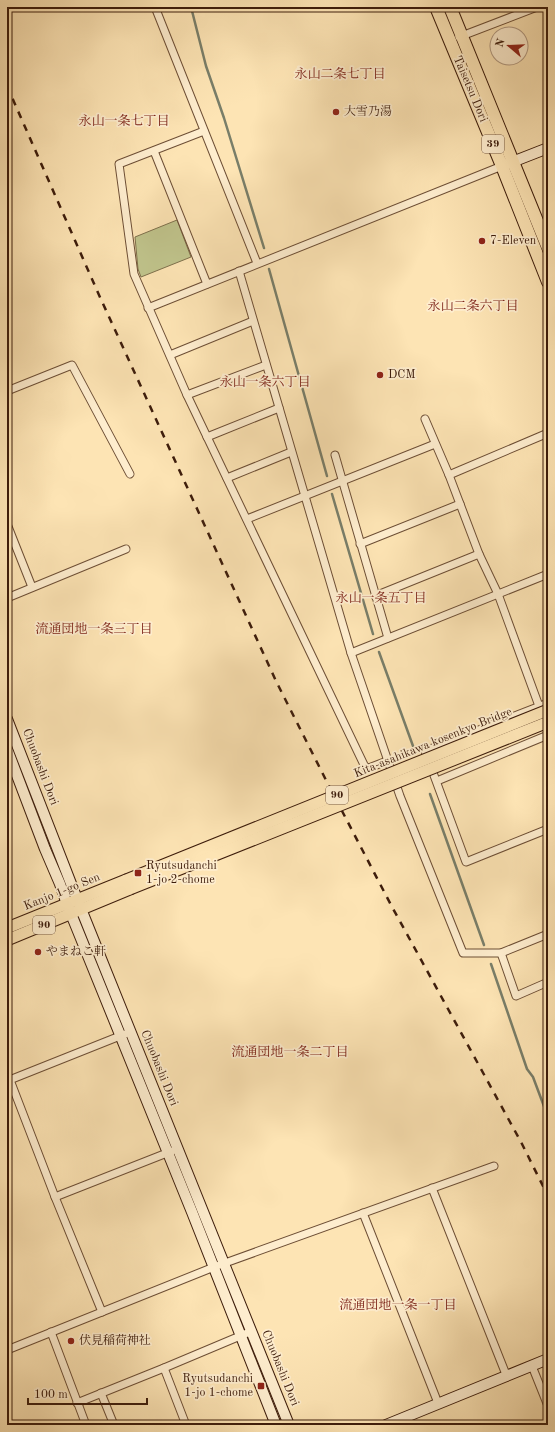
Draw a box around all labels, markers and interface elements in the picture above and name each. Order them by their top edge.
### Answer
north arrow [489,26,529,66]
text: N [494,37,508,49]
street label: Taisetsu Dori [451,54,489,124]
district label: 永山二条七丁目 [294,67,386,81]
place label: 大雪乃湯 [344,104,392,118]
marker: 大雪乃湯 [331,107,341,117]
district label: 永山一条七丁目 [78,114,170,128]
road number: 39 [482,135,504,153]
place label: 7-Eleven [490,235,537,247]
marker: 7-Eleven [477,236,487,246]
district label: 永山二条六丁目 [427,299,519,313]
place label: DCM [388,369,415,381]
marker: DCM [375,370,385,380]
district label: 永山一条六丁目 [219,375,311,389]
district label: 永山一条五丁目 [335,591,427,605]
district label: 流通団地一条三丁目 [35,622,153,636]
street label: Kita-asahikawa kosenkyo Bridge [352,706,514,780]
street label: Chuobashi Dori [20,727,60,807]
road number: 90 [326,786,348,804]
place label: Ryutsudanchi 1-jo 2-chome [146,860,217,886]
marker: Ryutsudanchi 1-jo 2-chome [133,868,143,878]
street label: Kanjo 1-go Sen [22,871,102,913]
road number: 90 [33,916,55,934]
place label: やまねこ軒 [46,944,106,958]
marker: やまねこ軒 [33,947,43,957]
street label: Chuobashi Dori [138,1028,180,1108]
district label: 流通団地一条二丁目 [231,1045,349,1059]
district label: 流通団地一条一丁目 [339,1298,457,1312]
street label: Chuobashi Dori [259,1328,301,1408]
place label: 伏見稲荷神社 [79,1333,151,1347]
marker: 伏見稲荷神社 [66,1336,76,1346]
place label: Ryutsudanchi 1-jo 1-chome [182,1373,253,1399]
scale bar [28,1380,147,1406]
marker: Ryutsudanchi 1-jo 1-chome [256,1381,266,1391]
text: 100 m [34,1389,68,1401]

